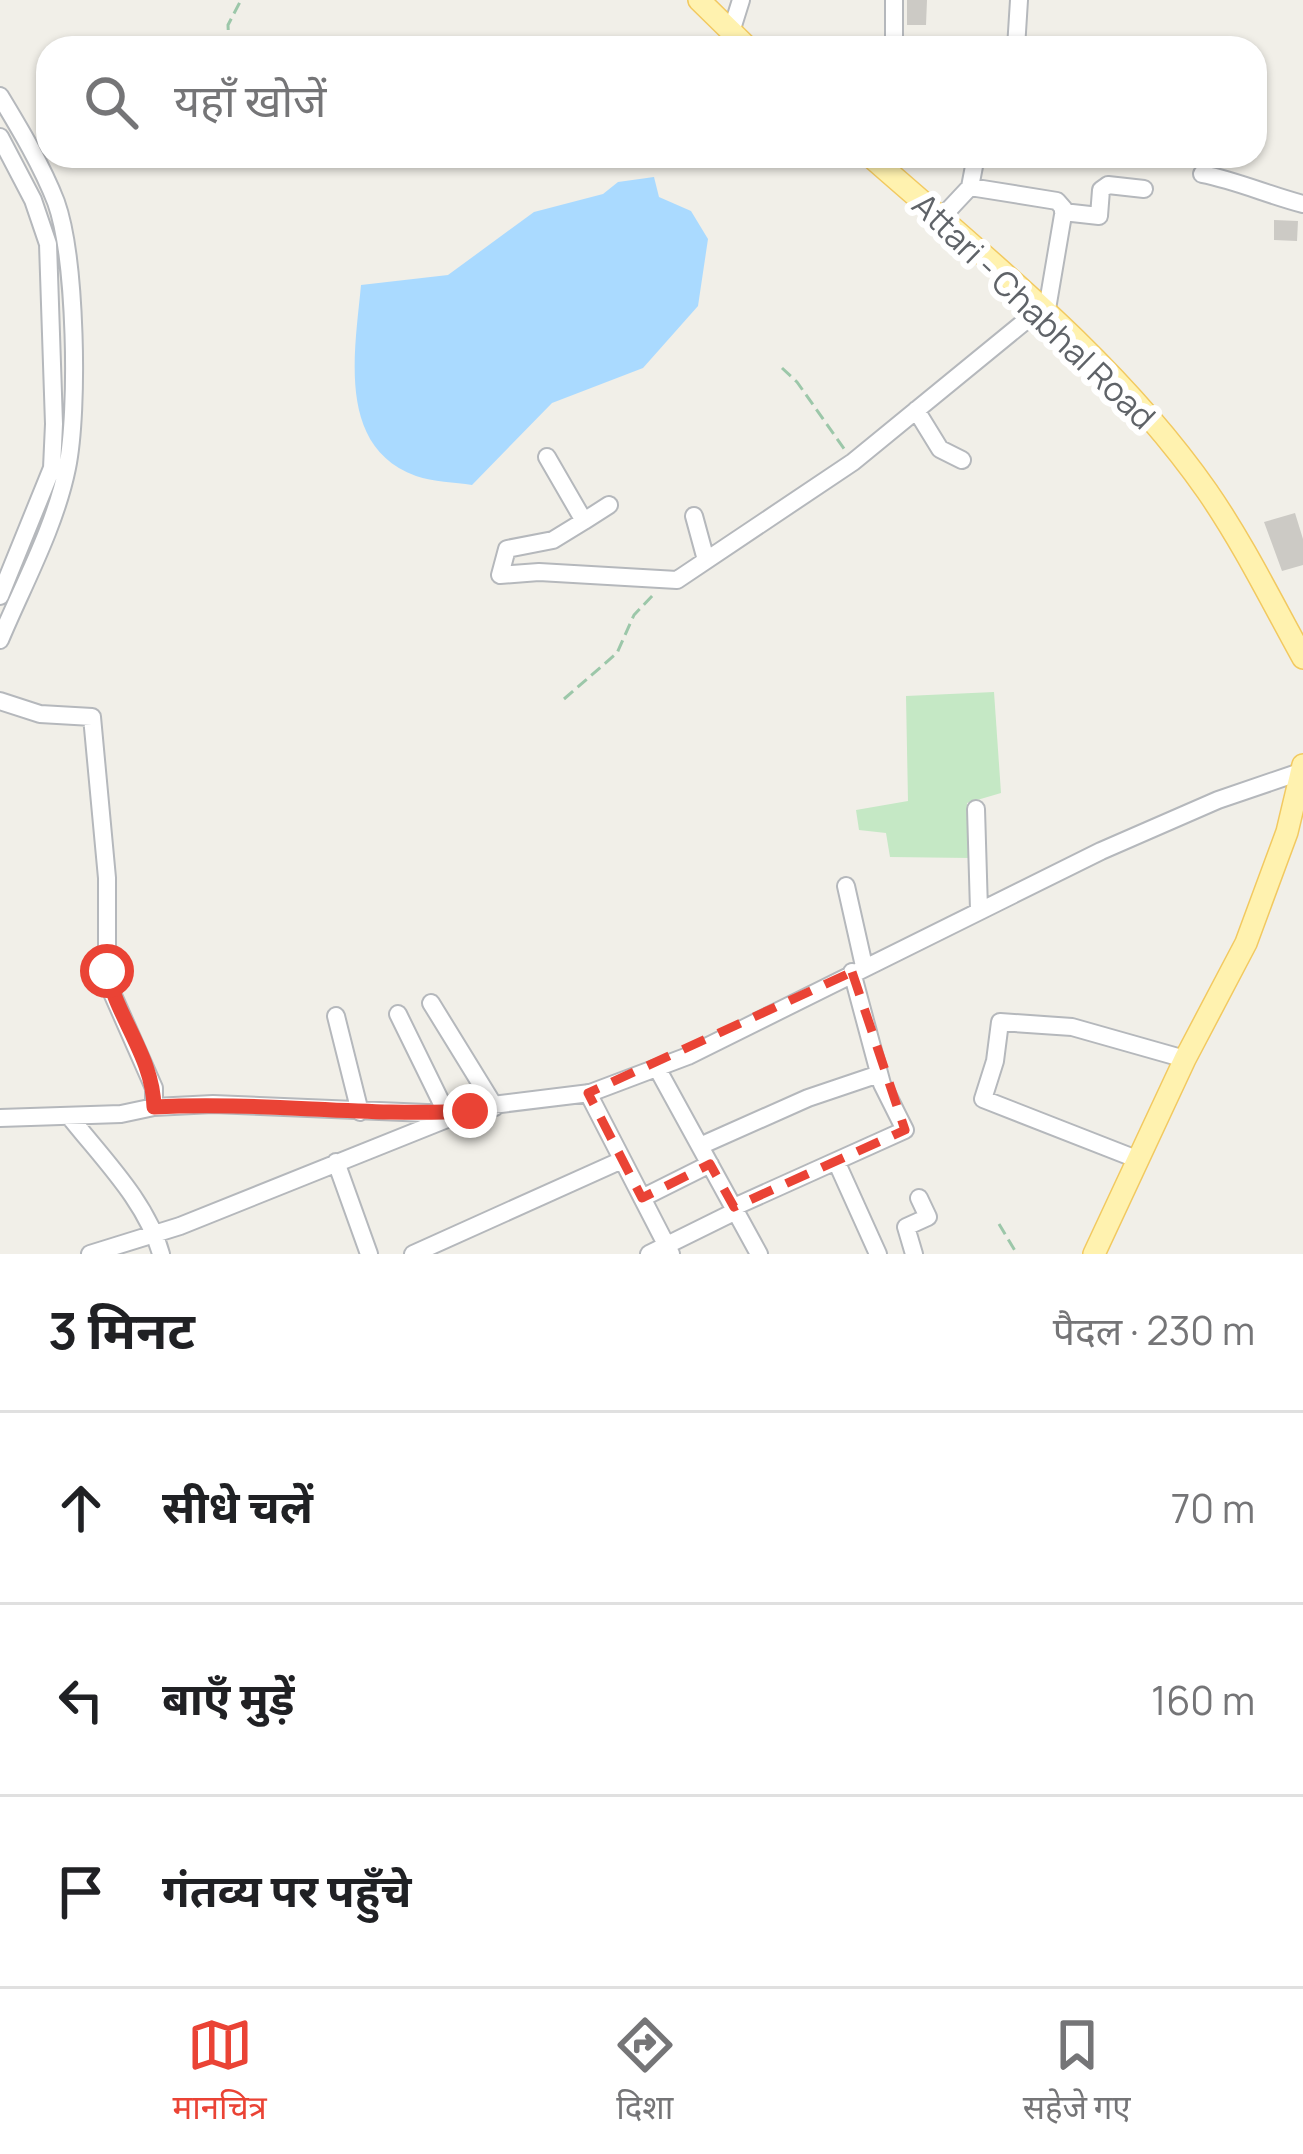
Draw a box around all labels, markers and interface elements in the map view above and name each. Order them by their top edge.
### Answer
search box [36,36,1267,168]
icon: search [78,69,144,135]
text: यहाँ खोजें [174,69,327,131]
street label: Attari - Chabhal Road [903,183,1166,439]
route start [80,944,134,998]
route end [443,1084,497,1138]
text: 3 मिनट [48,1295,195,1364]
text: पैदल · 230 m [1053,1303,1255,1357]
icon: ahead [48,1475,114,1541]
text: सीधे चलें [162,1475,313,1537]
text: 70 m [1171,1481,1255,1535]
icon: left [48,1667,114,1733]
text: बाएँ मुड़ें [162,1667,294,1729]
text: 160 m [1151,1673,1255,1727]
icon: arrive [48,1859,114,1925]
text: गंतव्य पर पहुँचे [162,1859,411,1921]
tab: मानचित्र [172,2012,267,2132]
tab: दिशा [612,2012,678,2132]
tab: सहेजे गए [1023,2012,1131,2132]

